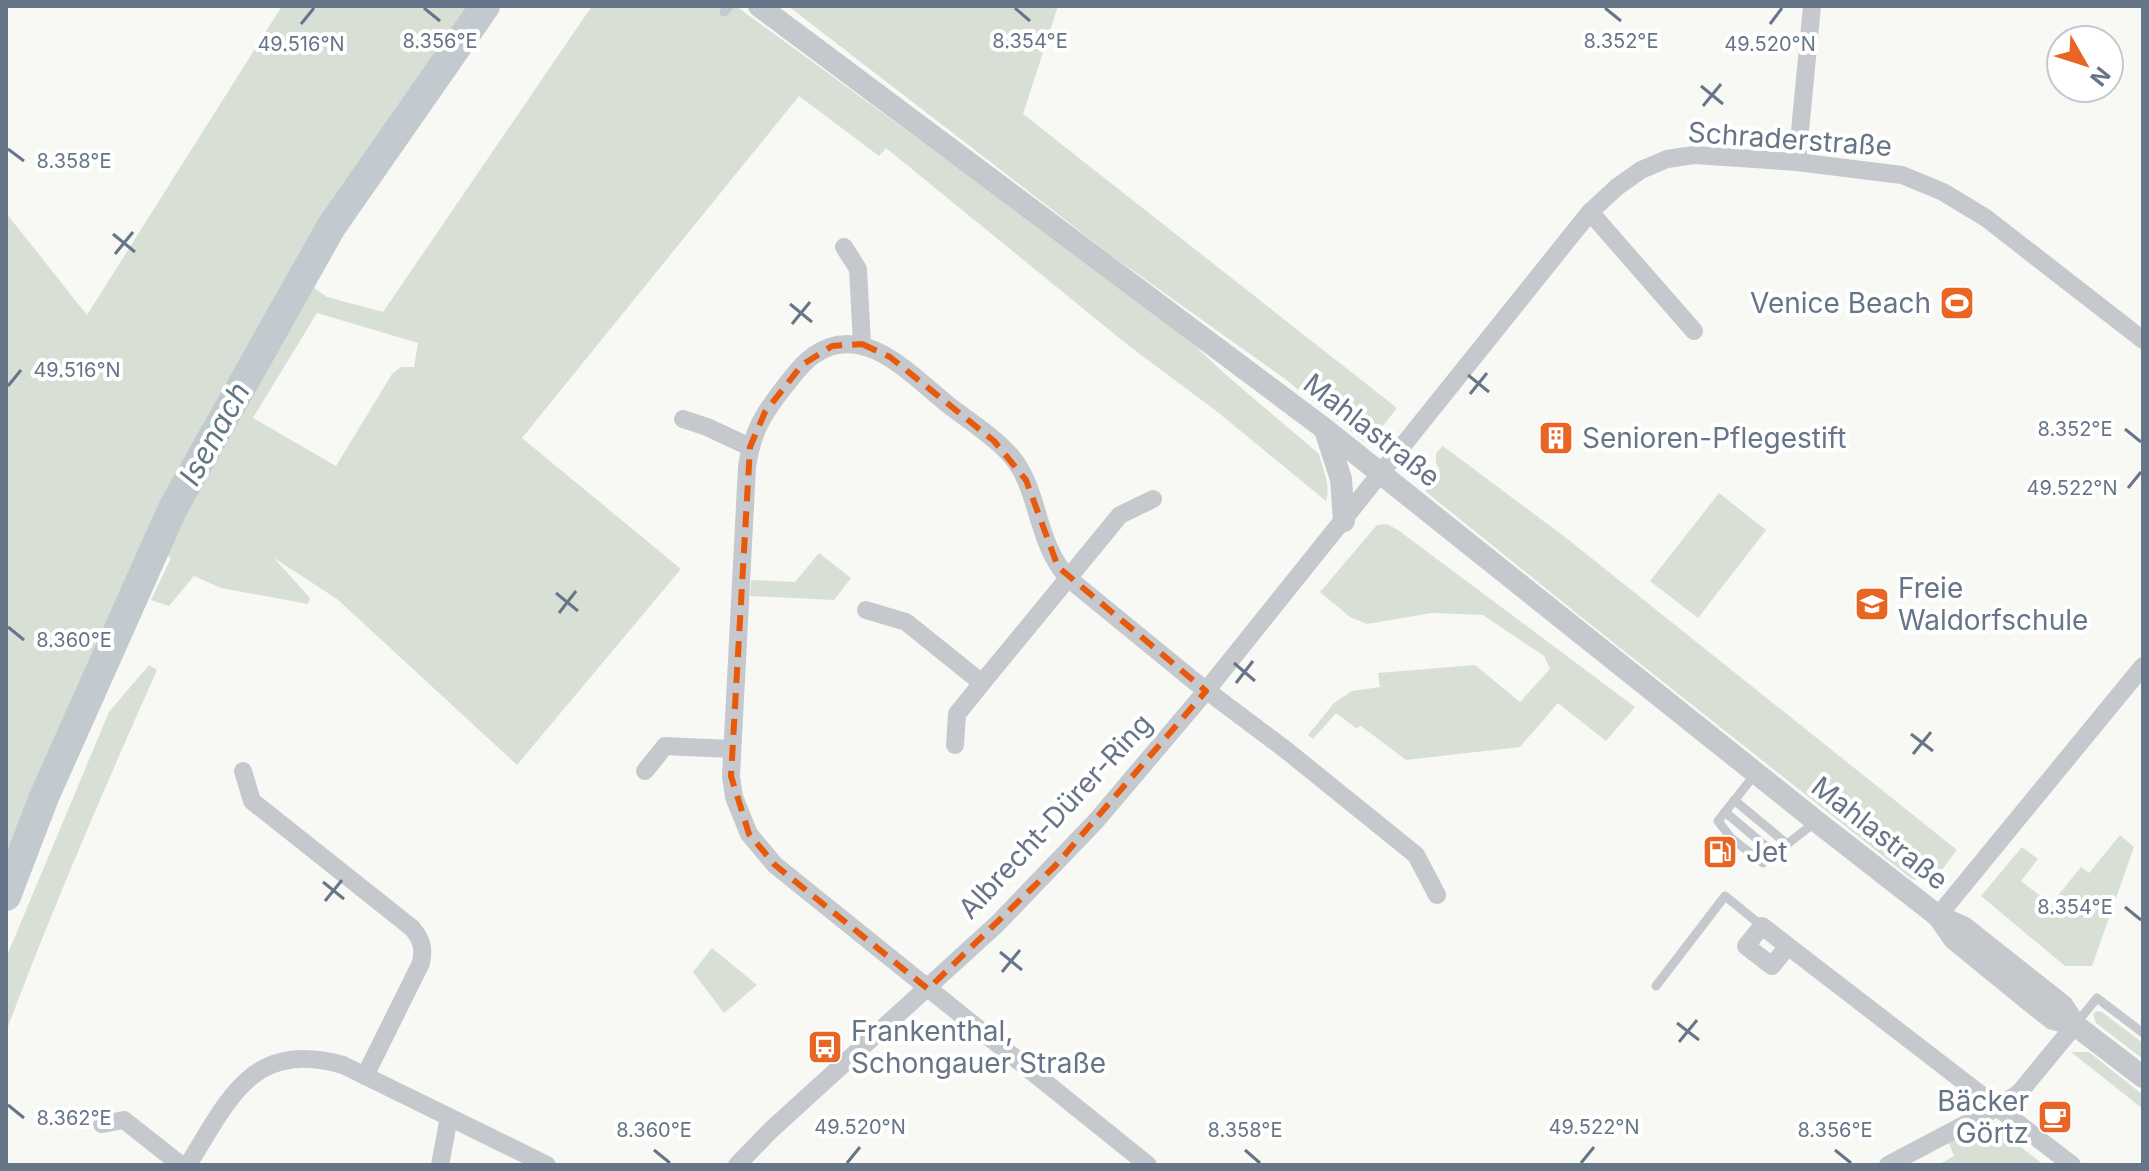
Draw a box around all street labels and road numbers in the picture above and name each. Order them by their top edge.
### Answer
street label: Schraderstraße [1687,115,1893,163]
street label: Mahlastraße [1297,366,1447,494]
street label: Albrecht-Dürer-Ring [951,707,1159,925]
street label: Mahlastraße [1805,769,1955,897]

